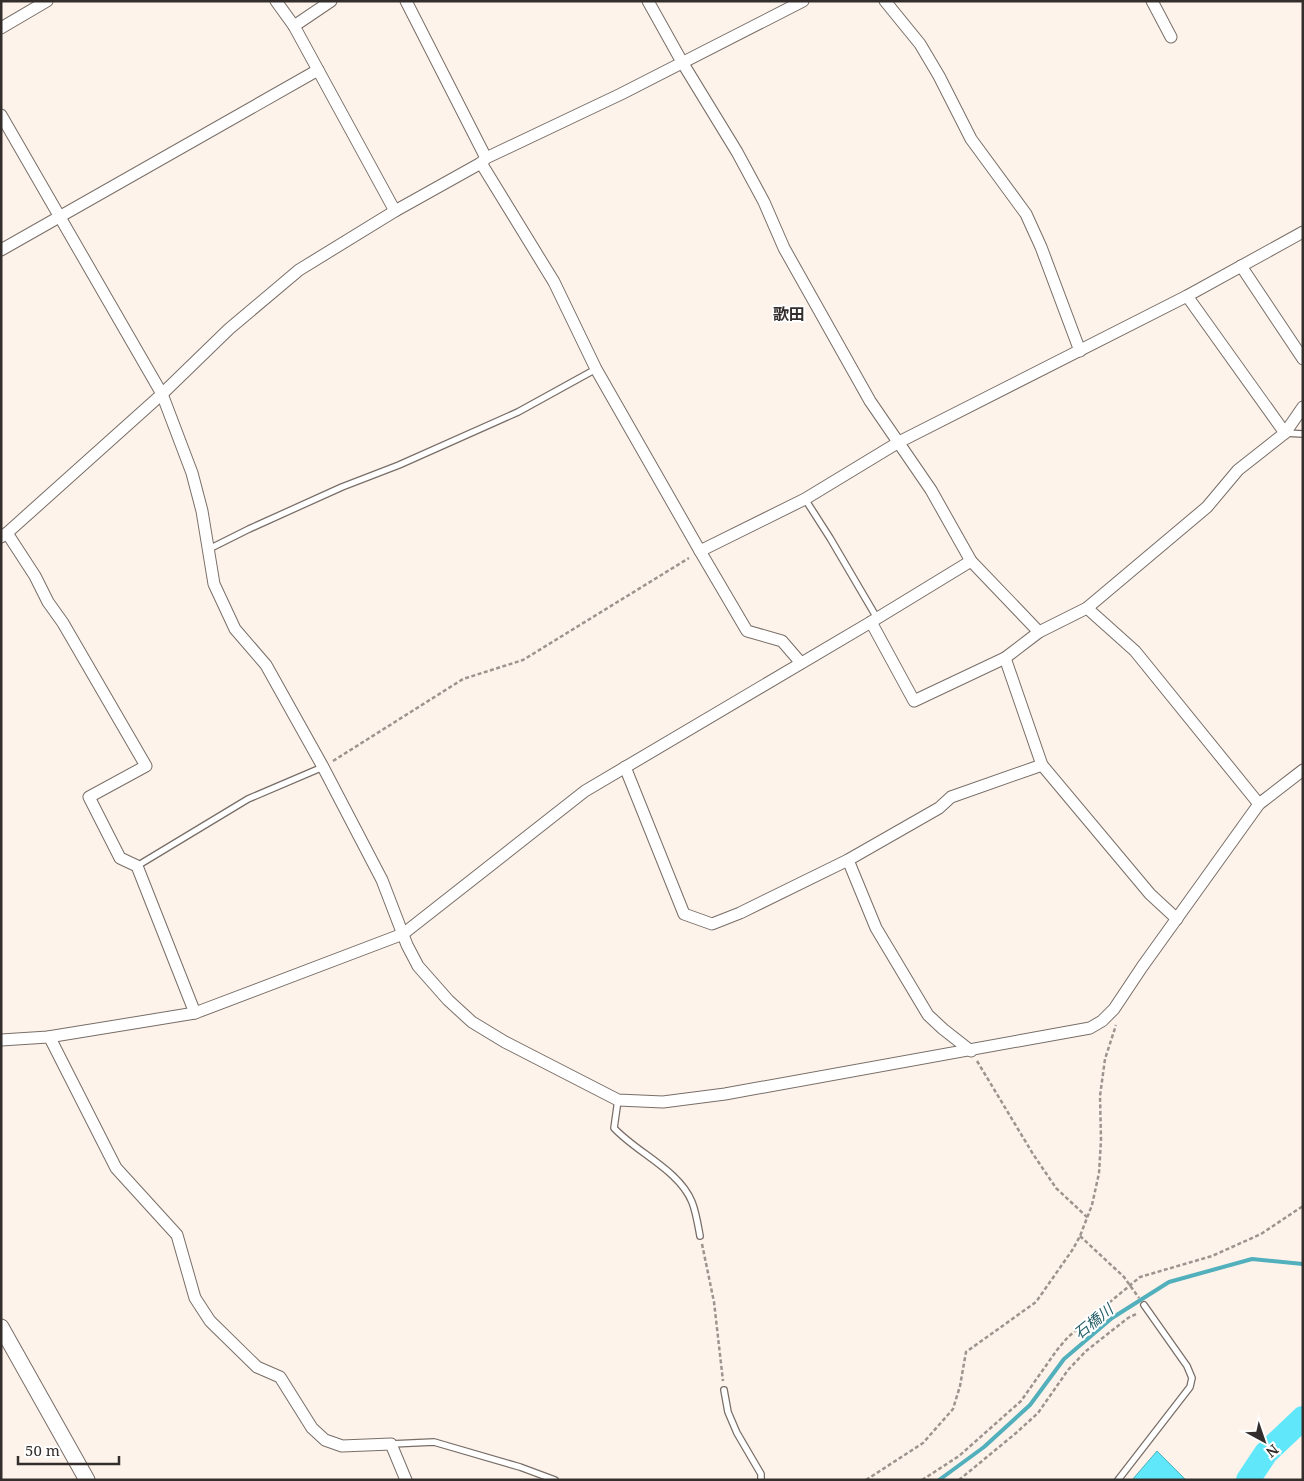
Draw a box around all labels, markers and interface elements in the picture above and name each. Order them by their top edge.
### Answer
district label: 歌田 [773,303,805,325]
water label: 石橋川 [1069,1298,1118,1343]
north arrow [1239,1416,1289,1466]
scale bar [18,1434,119,1466]
text: 50 m [25,1440,60,1460]
text: N [1262,1441,1283,1462]

